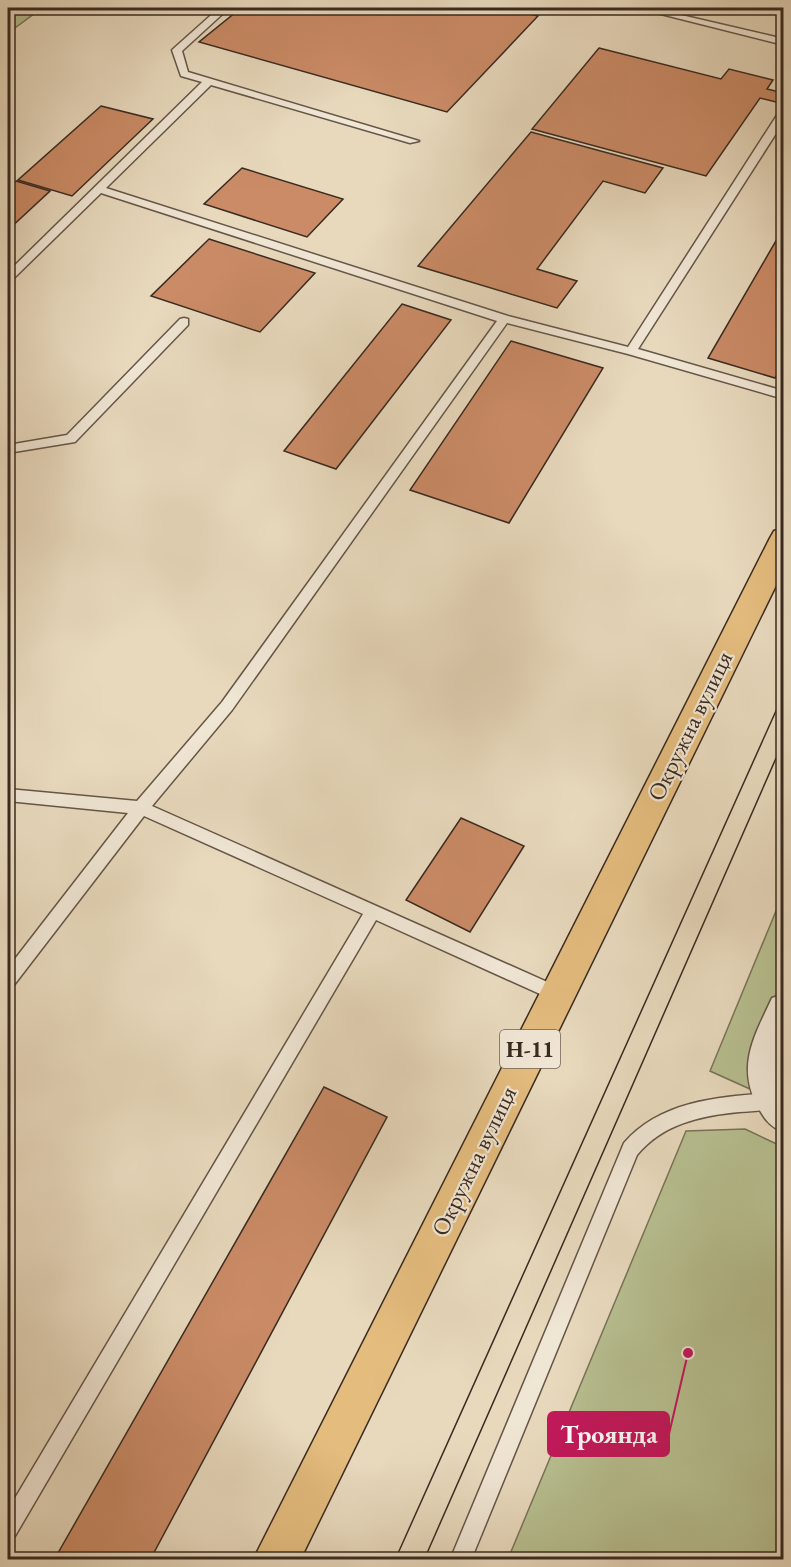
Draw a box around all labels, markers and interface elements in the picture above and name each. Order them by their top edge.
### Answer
street label: Окружна вулиця [640,646,739,806]
road number: Н-11 [500,1030,560,1068]
street label: Окружна вулиця [424,1081,523,1241]
callout: Троянда [548,1412,669,1456]
text: Троянда [560,1417,658,1451]

